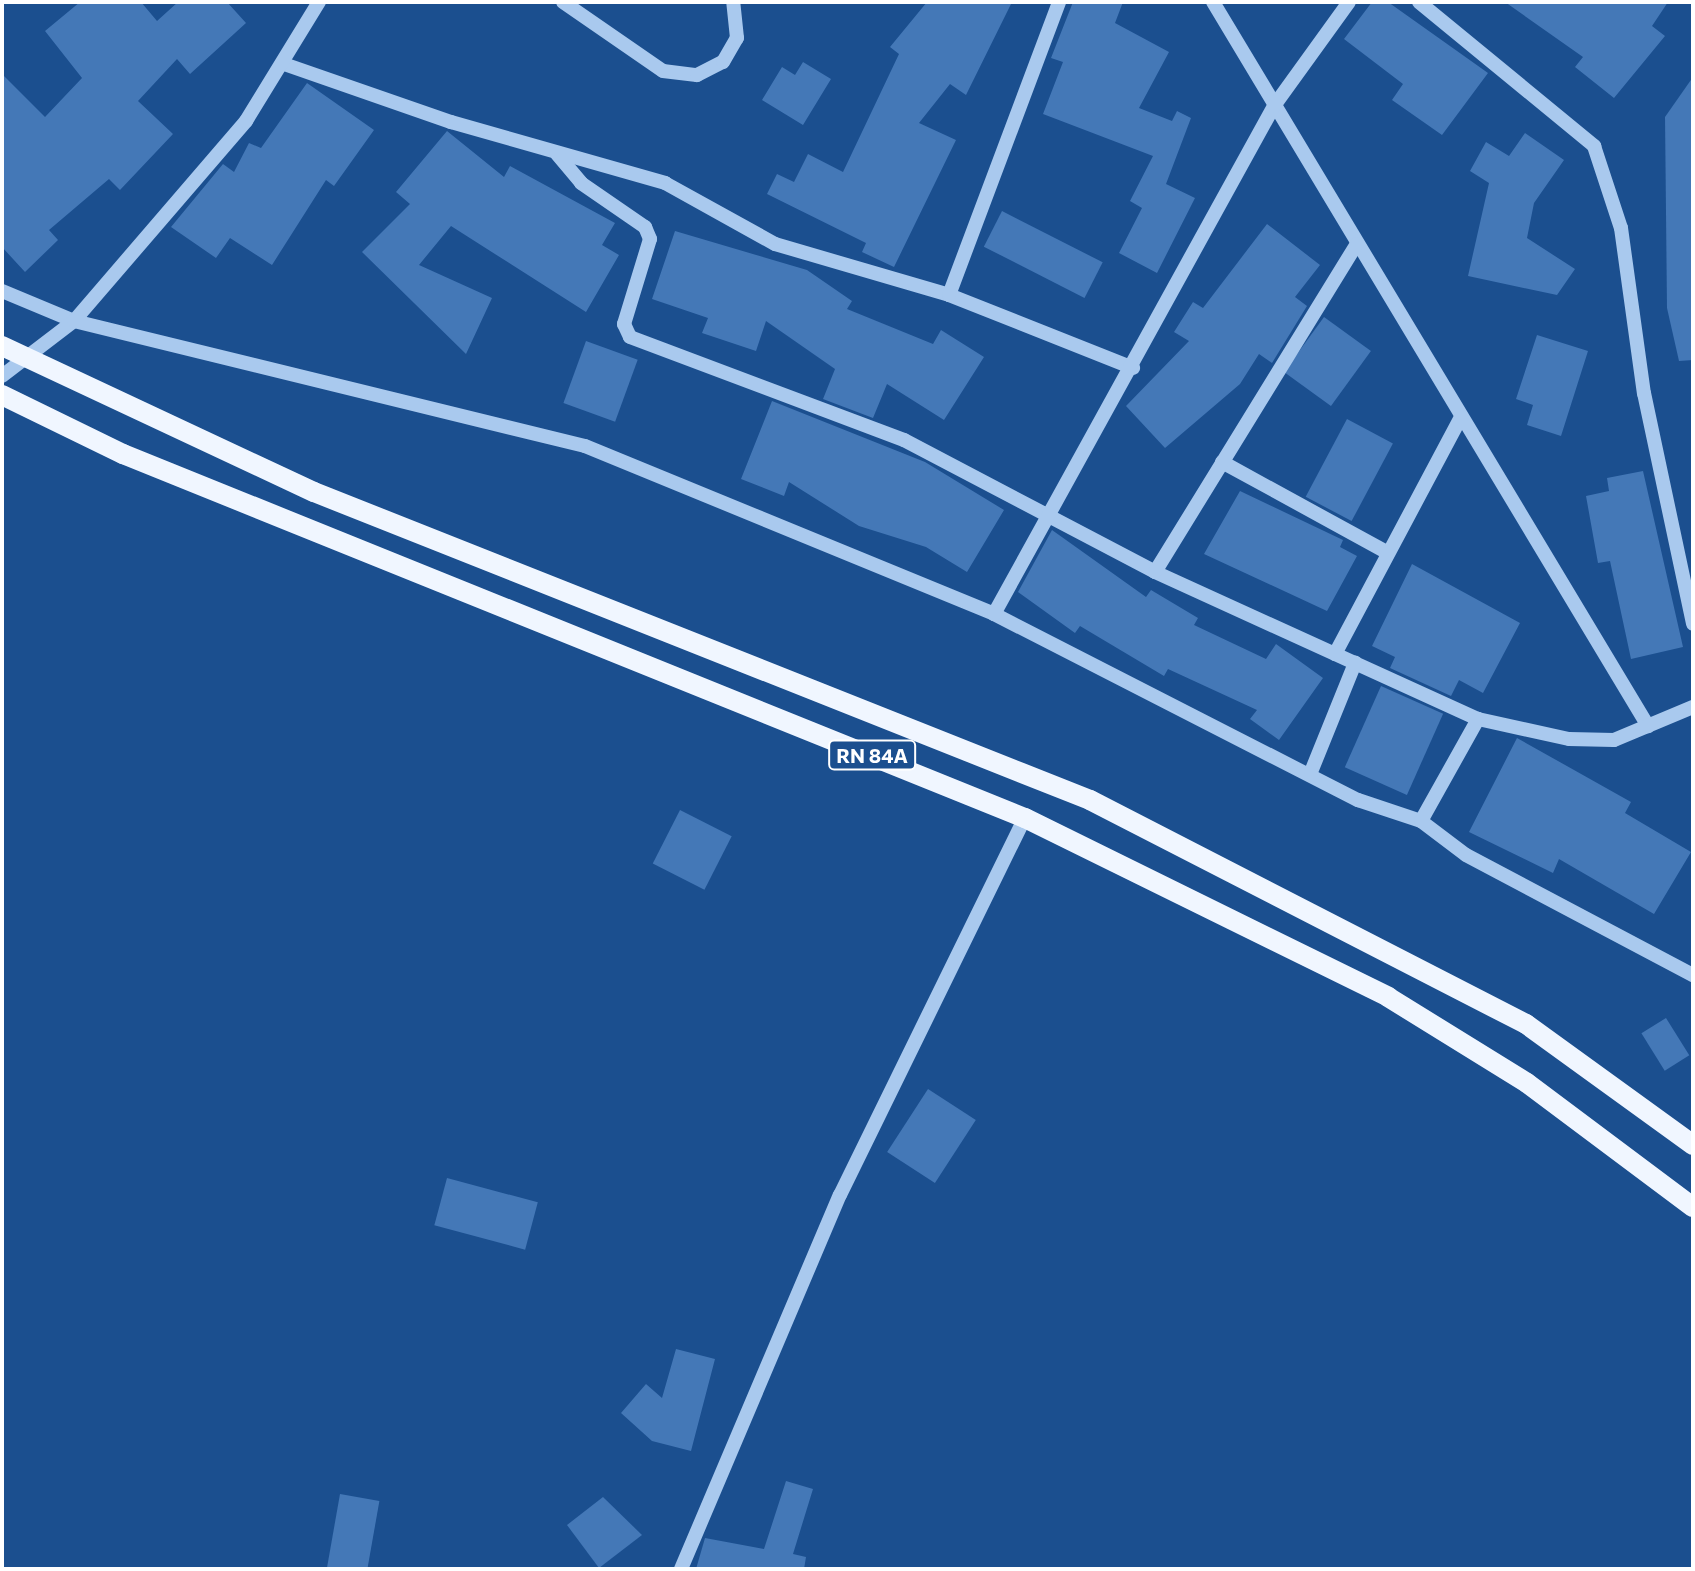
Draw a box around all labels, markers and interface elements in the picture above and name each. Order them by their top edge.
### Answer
road number: RN 84A [828,739,916,771]

